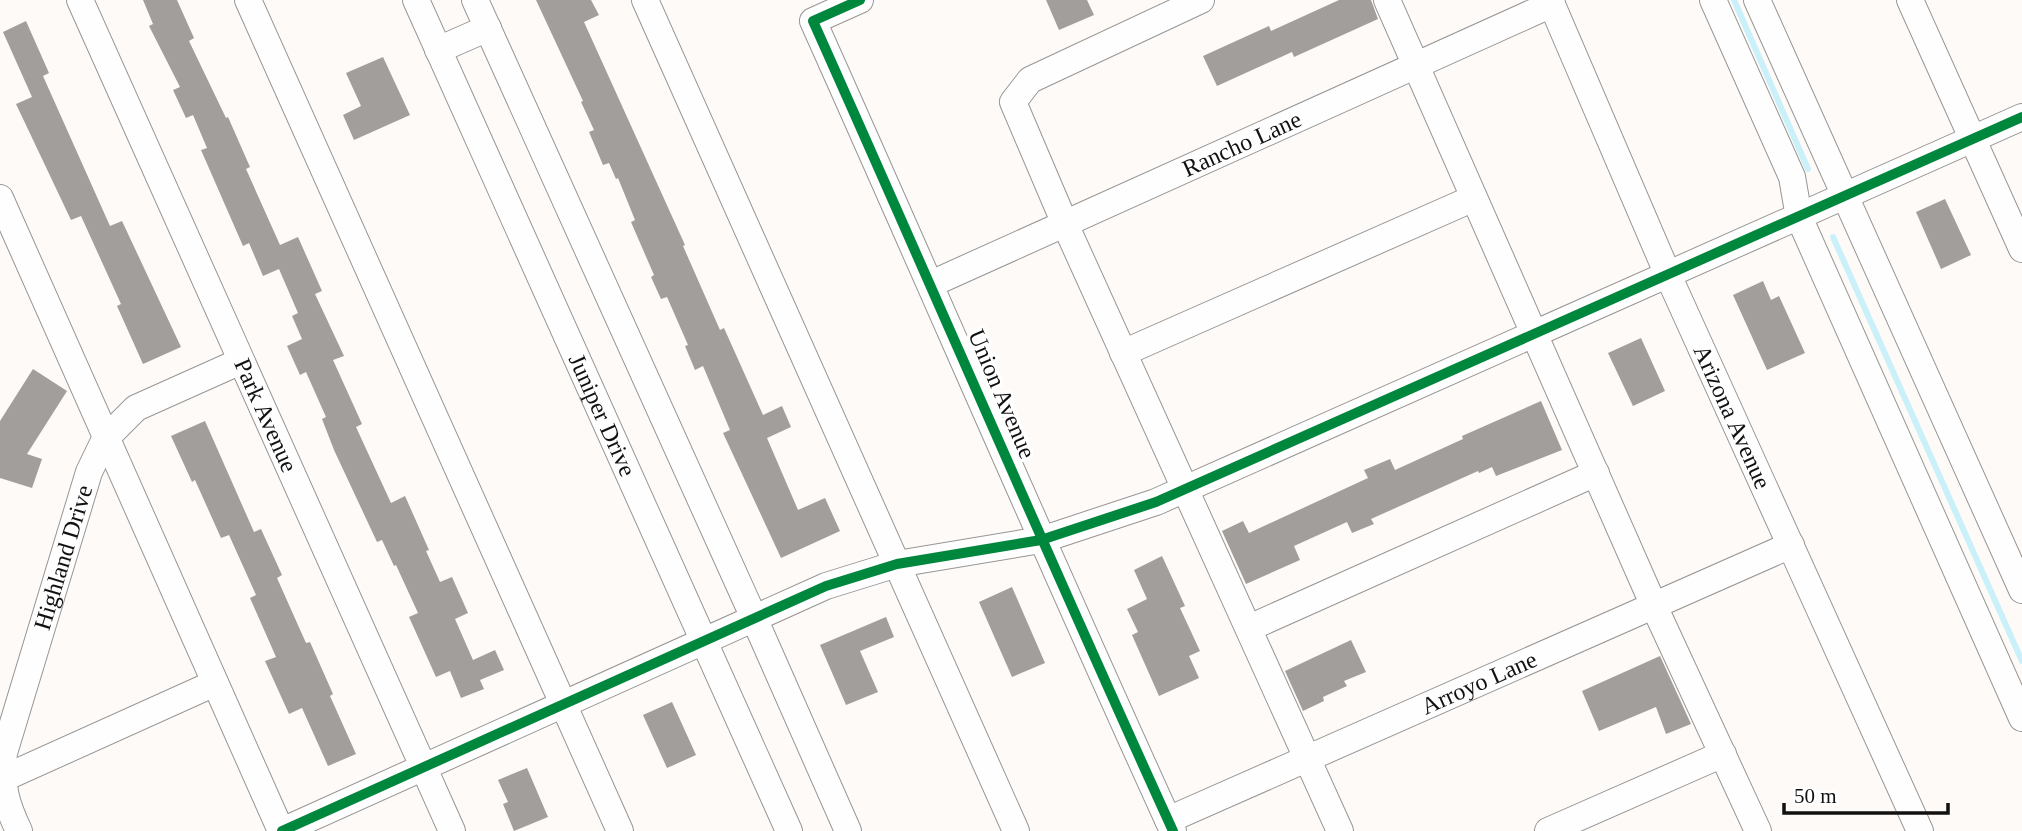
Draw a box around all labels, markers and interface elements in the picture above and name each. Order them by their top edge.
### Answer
street label: Rancho Lane [1178,106,1305,182]
street label: Union Avenue [963,326,1041,462]
street label: Arizona Avenue [1688,341,1776,493]
street label: Juniper Drive [564,350,641,480]
street label: Park Avenue [229,354,303,476]
street label: Highland Drive [29,482,97,633]
street label: Arroyo Lane [1417,646,1541,719]
scale bar [1784,772,1948,816]
text: 50 m [1794,784,1837,808]

